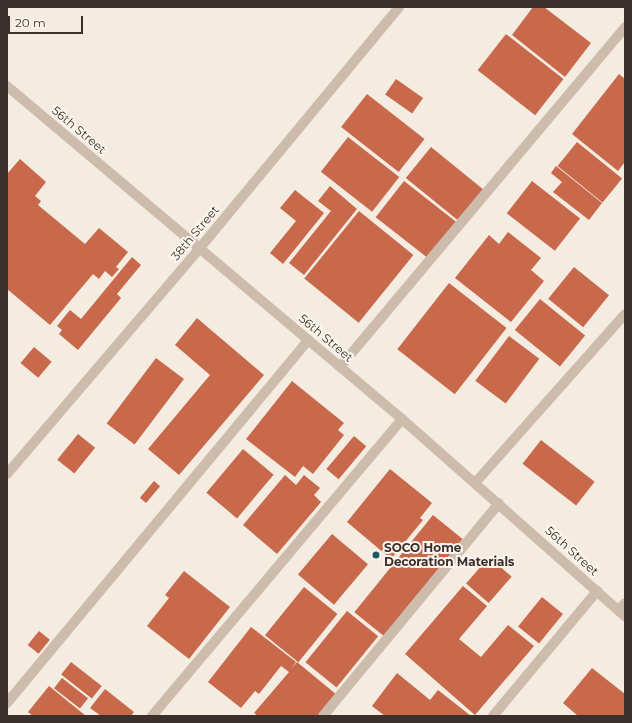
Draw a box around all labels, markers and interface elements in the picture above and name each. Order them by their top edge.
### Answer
scale bar [10,8,85,34]
text: 20 m [15,15,46,30]
street label: 56th Street [49,103,109,157]
street label: 38th Street [168,203,222,263]
street label: 56th Street [296,311,356,365]
street label: 56th Street [542,523,602,579]
place label: SOCO Home Decoration Materials [384,541,514,569]
marker: SOCO Home Decoration Materials [371,550,381,560]

